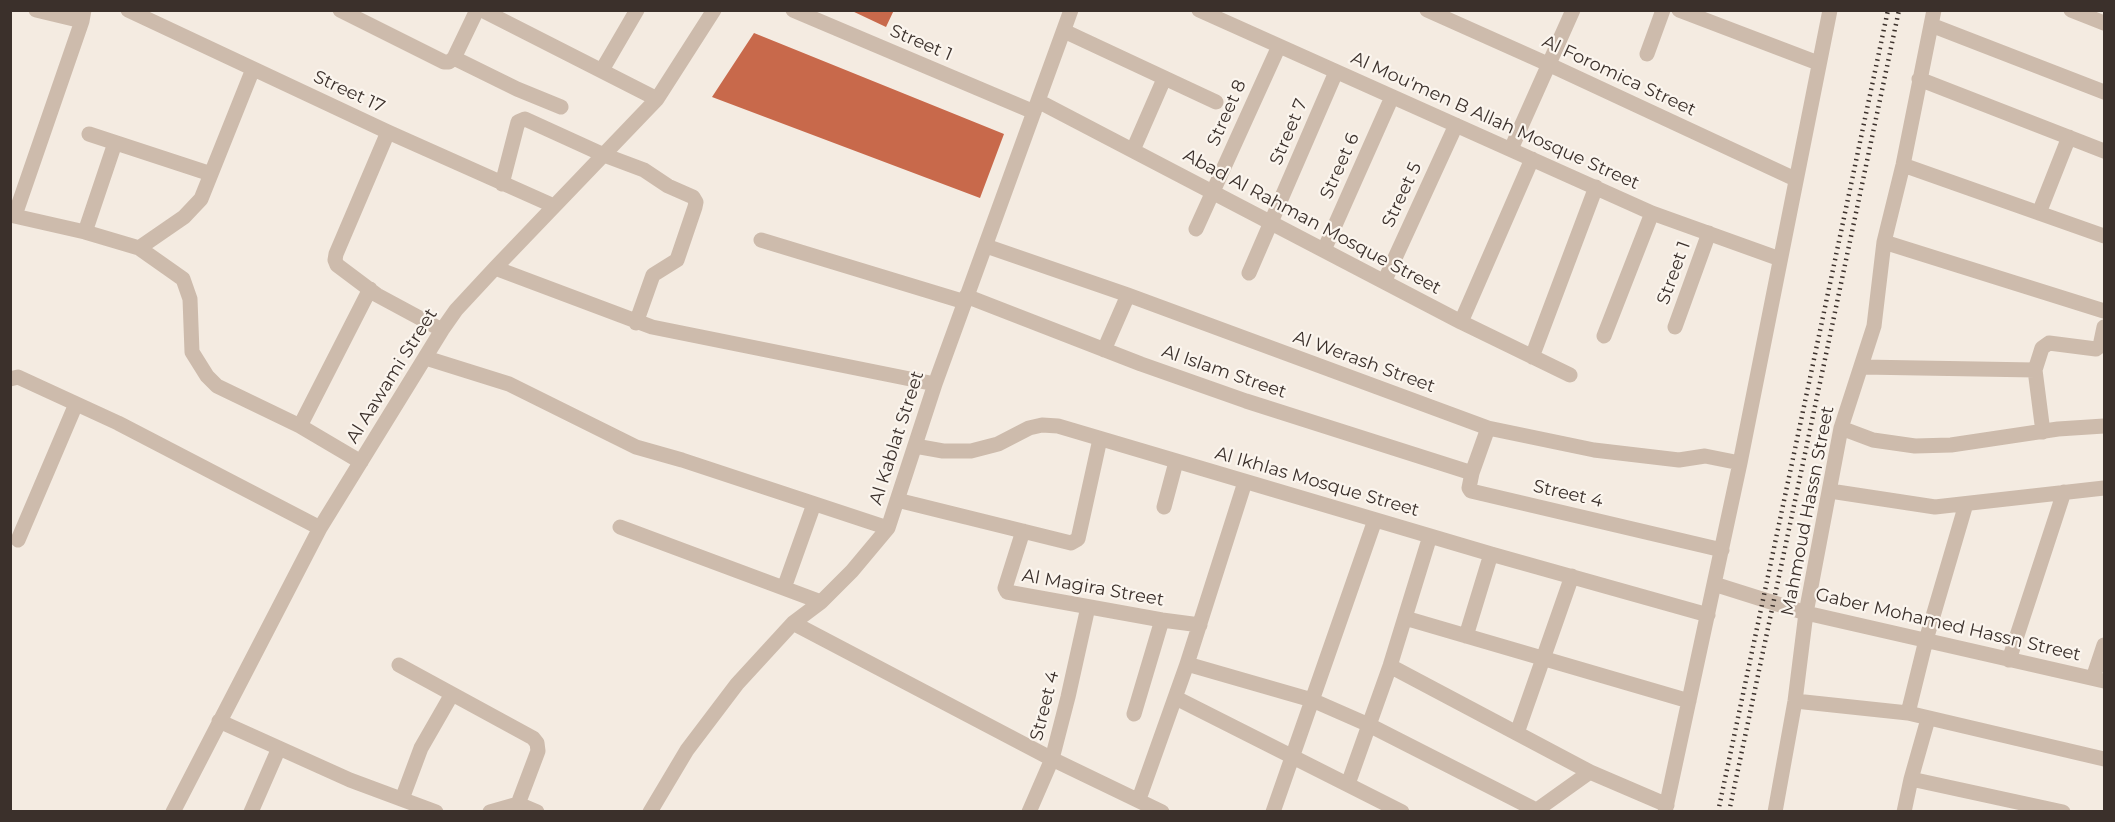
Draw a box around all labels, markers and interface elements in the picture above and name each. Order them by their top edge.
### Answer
street label: Street 1 [887,20,955,66]
street label: Al Foromica Street [1539,31,1699,121]
street label: Al Mou'men B Allah Mosque Street [1347,47,1643,195]
street label: Street 17 [310,66,388,118]
street label: Street 8 [1203,76,1251,150]
street label: Street 7 [1265,96,1313,168]
street label: Street 6 [1316,130,1364,202]
street label: Abad Al Rahman Mosque Street [1179,145,1445,299]
street label: Street 5 [1378,159,1426,231]
street label: Street 1 [1653,238,1695,308]
street label: Al Aawami Street [342,305,442,447]
street label: Al Werash Street [1290,326,1438,398]
street label: Al Islam Street [1159,341,1289,403]
street label: Al Kablat Street [865,368,929,508]
street label: Mahmoud Hassn Street [1777,404,1839,618]
street label: Al Ikhlas Mosque Street [1212,442,1422,522]
street label: Street 4 [1531,475,1605,513]
street label: Al Magira Street [1020,565,1166,611]
street label: Gaber Mohamed Hassn Street [1813,584,2083,666]
street label: Street 4 [1026,669,1064,743]

